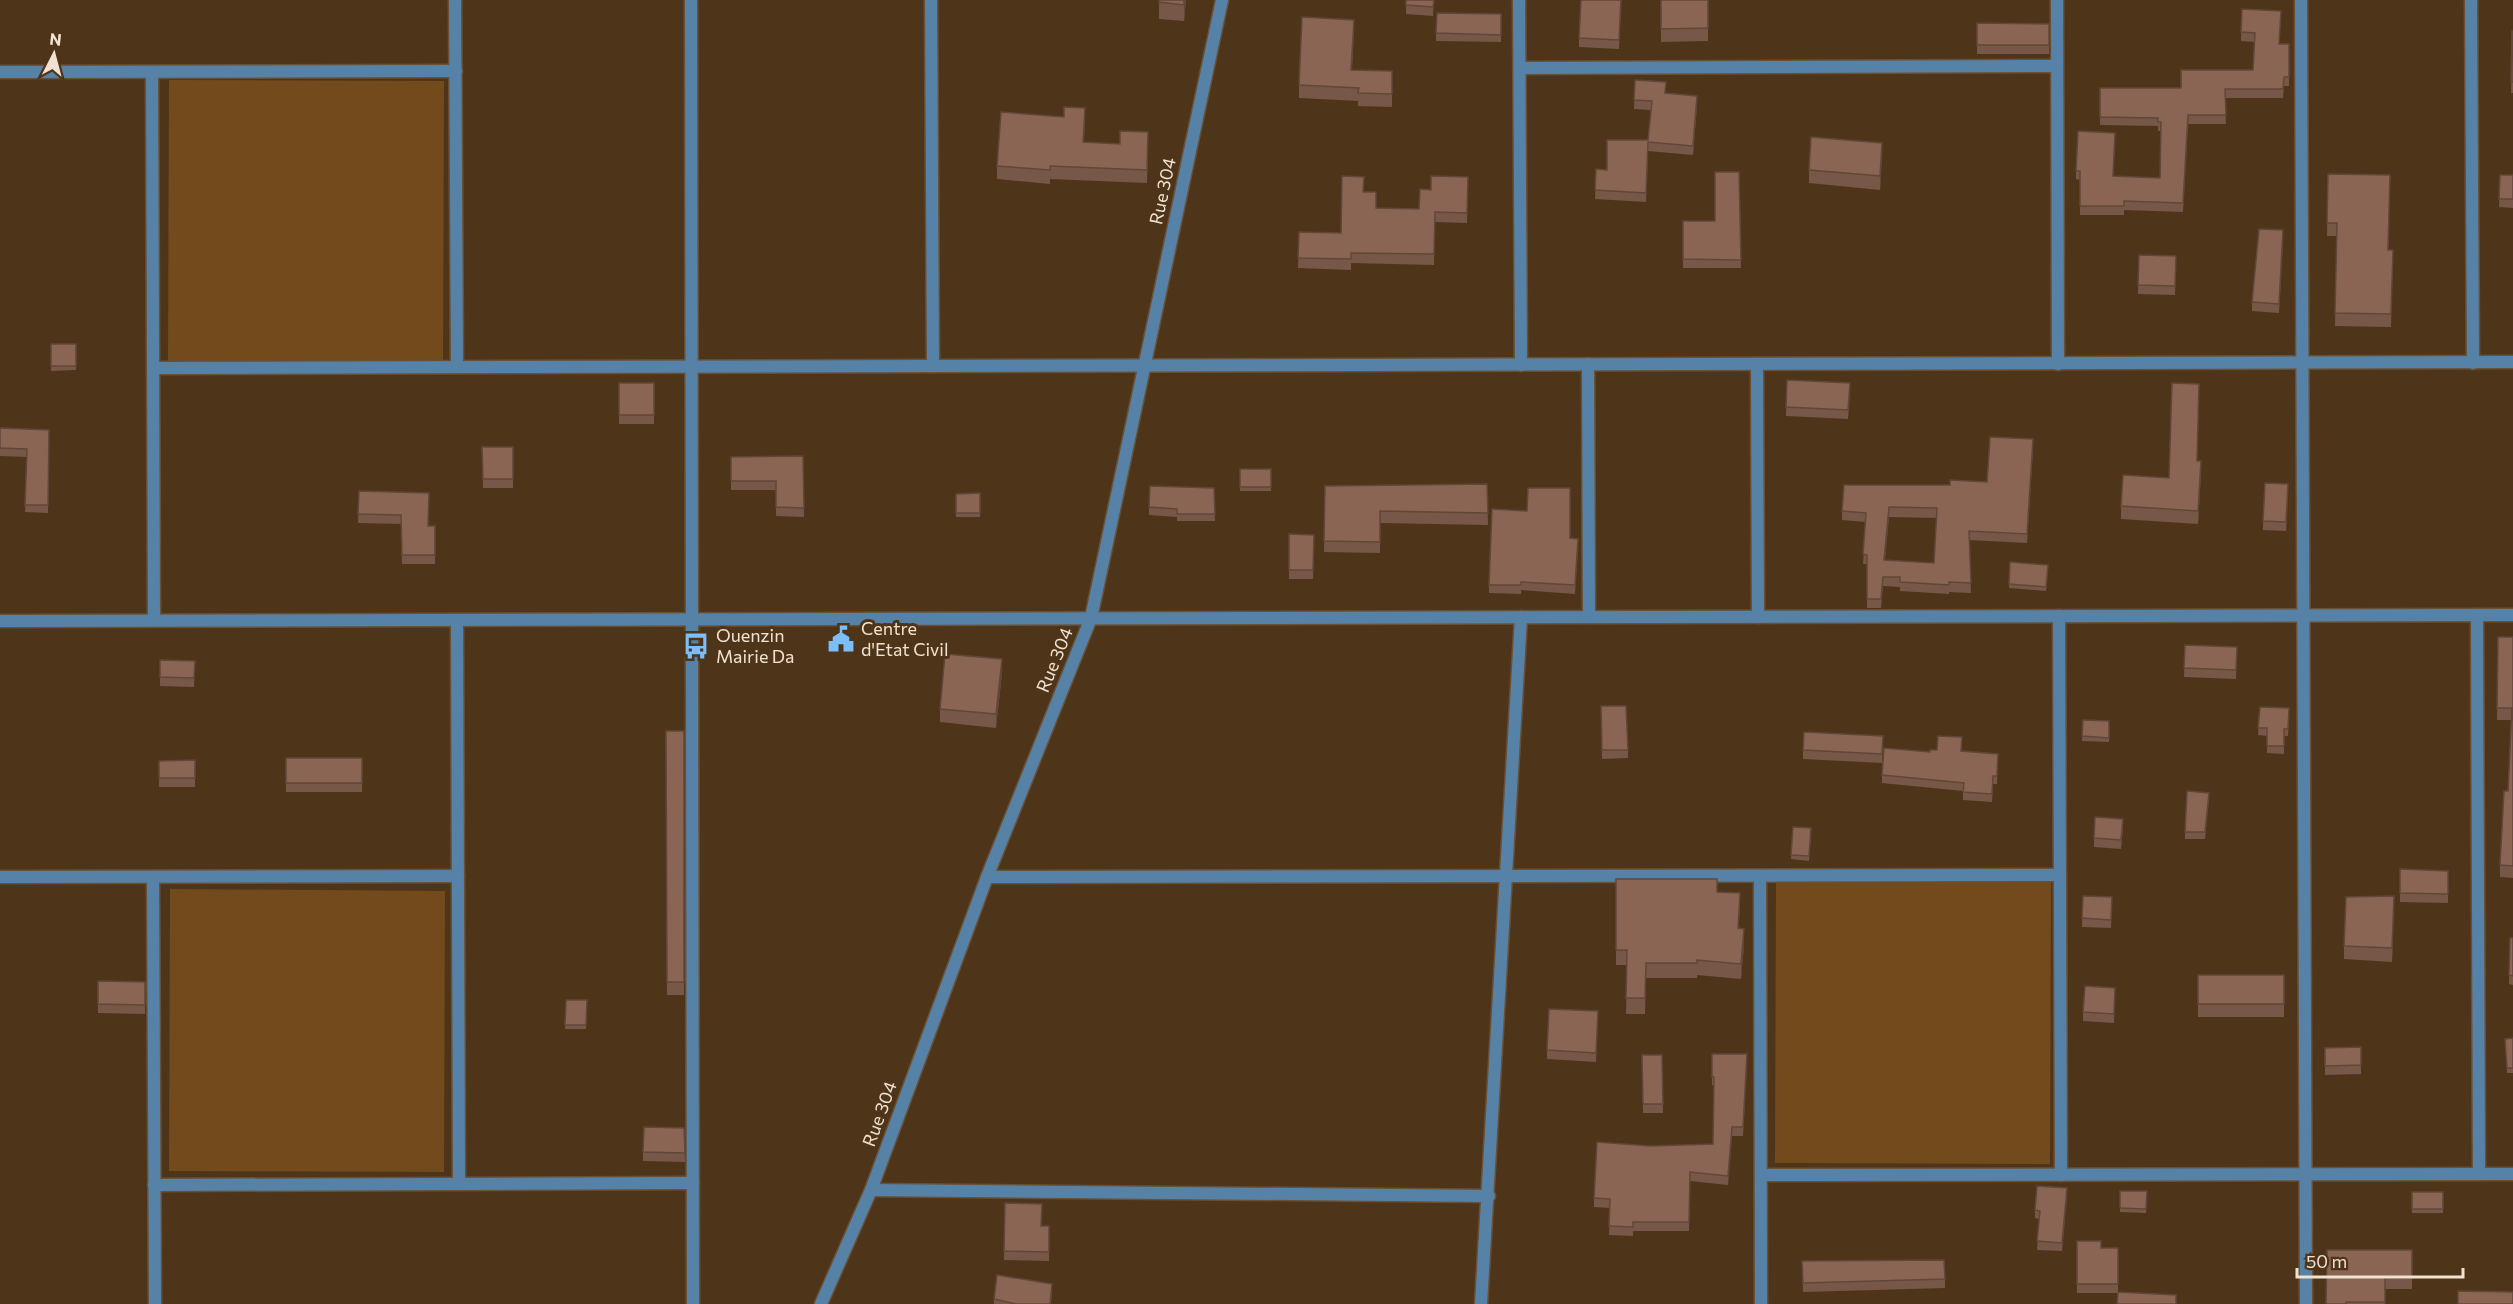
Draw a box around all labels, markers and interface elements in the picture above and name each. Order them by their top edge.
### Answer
north arrow [24,24,84,84]
text: N [49,29,63,49]
street label: Rue 304 [1144,155,1180,226]
place label: Centre d'Etat Civil [861,617,949,660]
place label: Ouenzin Mairie Da [716,624,795,667]
public building icon: Centre d'Etat Civil [826,624,856,654]
street label: Rue 304 [1031,624,1077,695]
bus stop icon: Ouenzin Mairie Da [681,631,711,661]
street label: Rue 304 [857,1078,901,1149]
scale bar [2297,1241,2464,1279]
text: 50 m [2306,1250,2347,1272]

